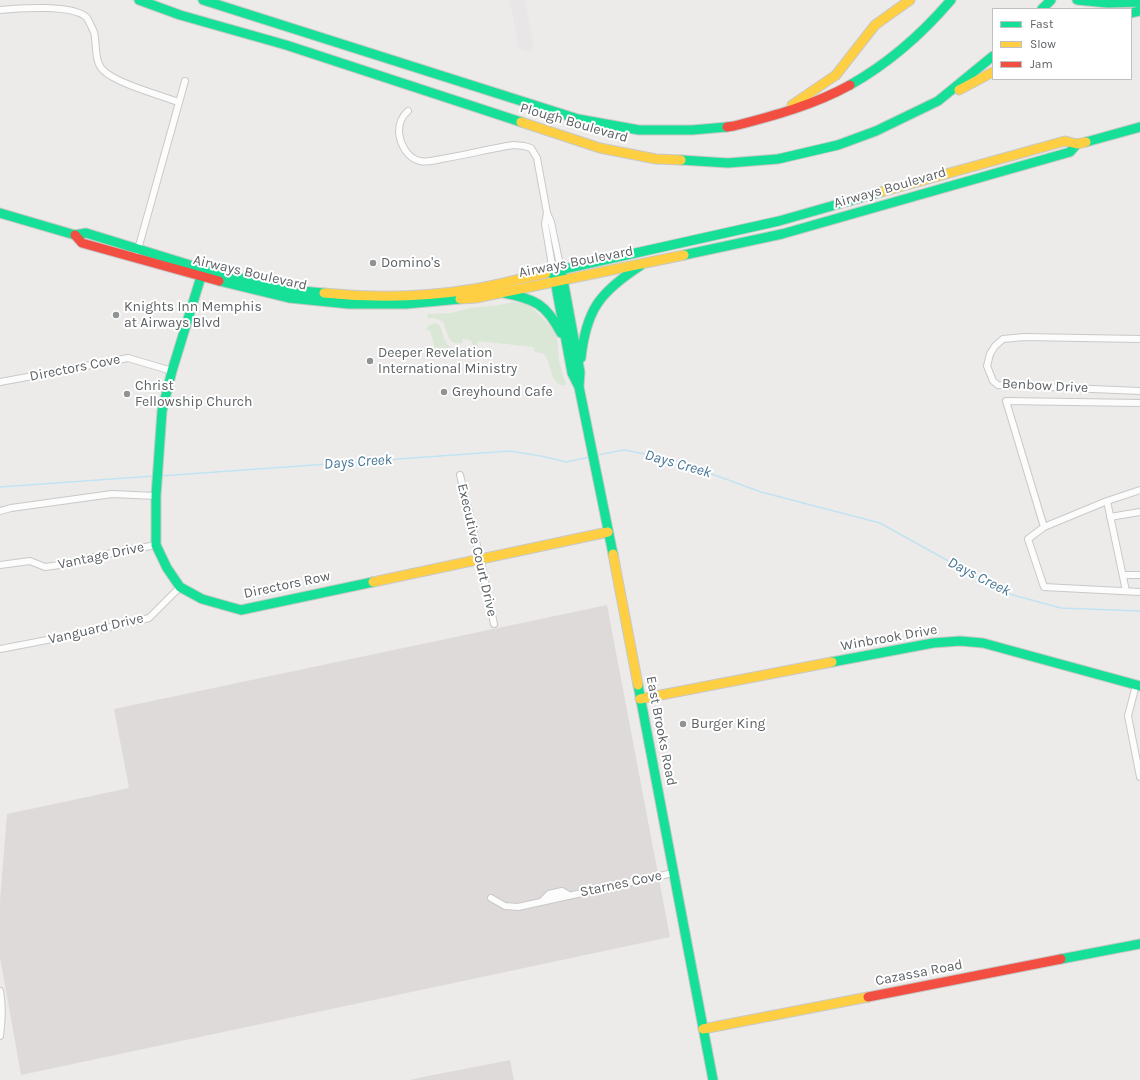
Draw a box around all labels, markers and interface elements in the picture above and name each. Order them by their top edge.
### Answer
legend [992,8,1132,80]
text: Fast [1030,17,1053,31]
text: Slow [1030,37,1056,51]
text: Jam [1030,57,1053,71]
street label: Plough Boulevard [518,100,630,146]
street label: Airways Boulevard [832,164,948,212]
street label: Airways Boulevard [517,243,635,281]
street label: Airways Boulevard [191,252,309,294]
place label: Domino's [381,255,441,271]
marker: Domino's [368,258,378,268]
place label: Knights Inn Memphis at Airways Blvd [124,299,262,332]
marker: Knights Inn Memphis at Airways Blvd [111,310,121,320]
place label: Deeper Revelation International Ministry [378,345,517,378]
street label: Directors Cove [28,351,122,385]
marker: Deeper Revelation International Ministry [365,356,375,366]
street label: Benbow Drive [1001,375,1089,397]
place label: Christ Fellowship Church [135,378,252,410]
place label: Greyhound Cafe [452,384,553,400]
marker: Greyhound Cafe [439,387,449,397]
marker: Christ Fellowship Church [122,389,132,399]
water label: Days Creek [643,446,713,482]
water label: Days Creek [323,451,393,473]
street label: Executive Court Drive [454,482,500,618]
street label: Vantage Drive [56,539,146,573]
water label: Days Creek [945,553,1013,601]
street label: Directors Row [242,568,332,602]
street label: Vanguard Drive [47,610,145,648]
street label: Winbrook Drive [839,621,939,655]
street label: East Brooks Road [642,675,680,787]
place label: Burger King [691,716,766,732]
marker: Burger King [678,719,688,729]
street label: Starnes Cove [579,867,663,901]
street label: Cazassa Road [874,956,964,990]

